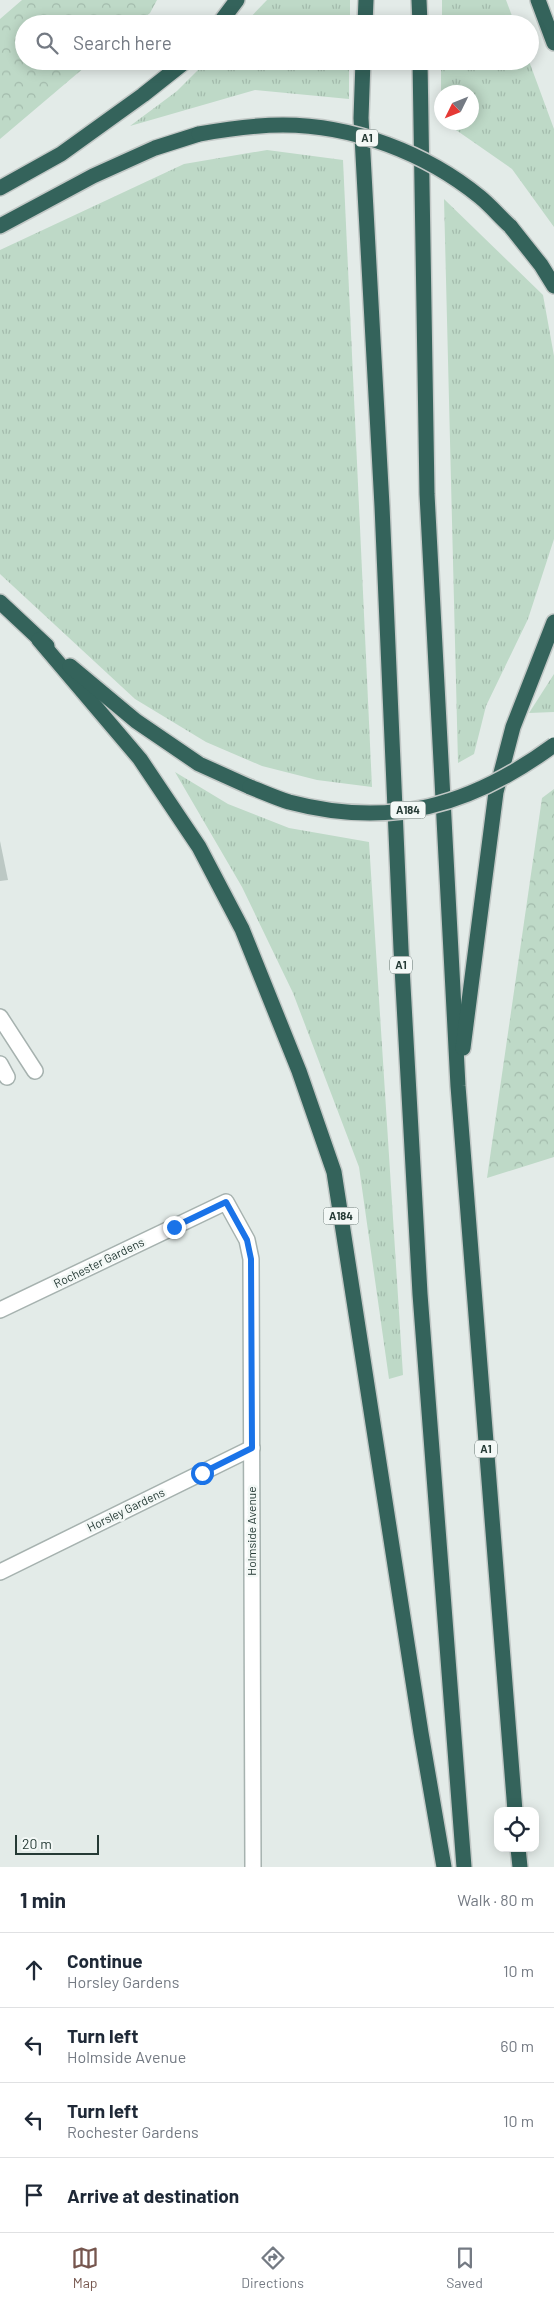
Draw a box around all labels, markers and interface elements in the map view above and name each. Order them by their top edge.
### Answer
search box [15,15,539,70]
icon: search [33,29,61,57]
text: Search here [73,31,172,54]
north arrow [434,85,479,130]
road number: A1 [356,130,378,146]
road number: A184 [390,802,426,818]
road number: A1 [390,956,412,974]
road number: A184 [324,1208,358,1224]
route end [163,1216,186,1239]
street label: Rochester Gardens [51,1234,146,1290]
road number: A1 [475,1440,497,1458]
route start [191,1462,214,1485]
street label: Horsley Gardens [85,1484,167,1534]
street label: Holmside Avenue [244,1486,258,1576]
map controls [494,1807,539,1852]
button: locate [494,1807,539,1852]
scale bar [15,1832,99,1855]
text: 20 m [22,1835,52,1852]
text: 1 min [20,1887,66,1912]
text: Walk · 80 m [457,1890,534,1909]
text: Continue [67,1949,143,1972]
icon: ahead [20,1956,48,1984]
text: 10 m [503,1961,534,1980]
text: Horsley Gardens [67,1972,179,1991]
text: Turn left [67,2024,138,2047]
icon: left [20,2031,48,2059]
text: 60 m [500,2036,534,2055]
text: Holmside Avenue [67,2047,186,2066]
text: Turn left [67,2099,138,2122]
icon: left [20,2106,48,2134]
text: 10 m [503,2111,534,2130]
text: Rochester Gardens [67,2122,199,2141]
icon: arrive [20,2181,48,2209]
text: Arrive at destination [67,2184,239,2207]
tab: Map [71,2244,99,2291]
tab: Directions [241,2244,304,2291]
tab: Saved [446,2244,483,2291]

